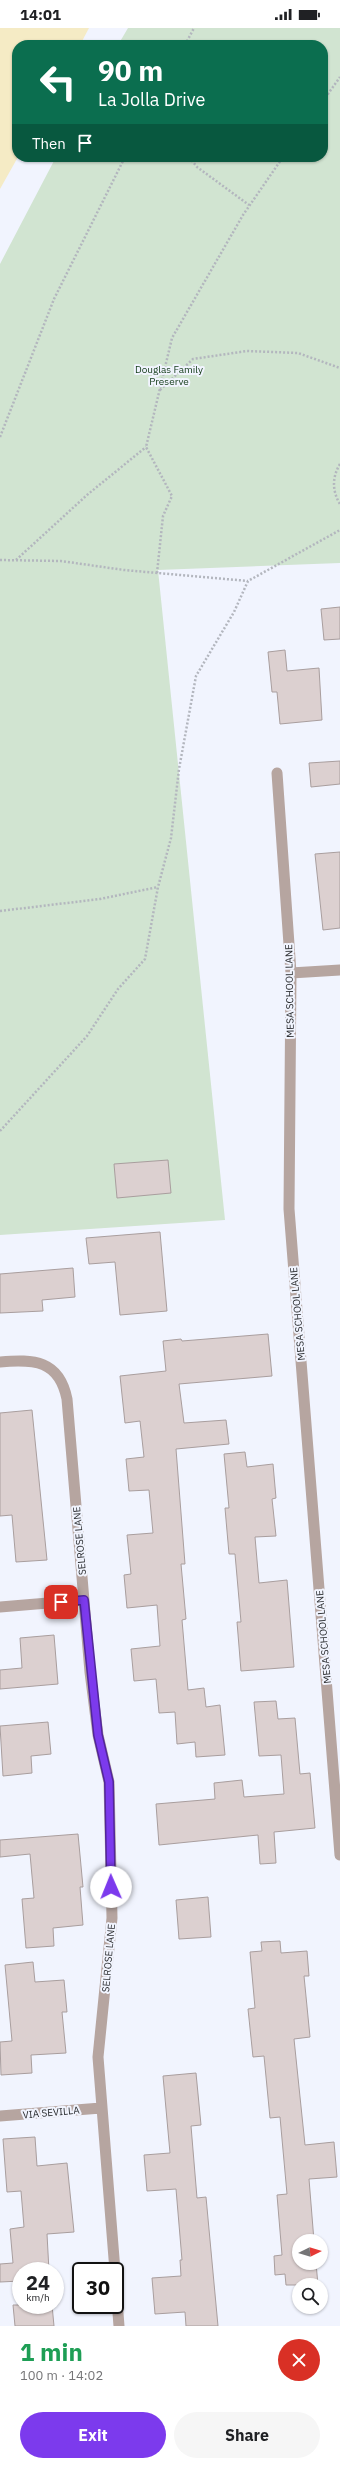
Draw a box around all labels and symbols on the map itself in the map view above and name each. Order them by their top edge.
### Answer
park label: Douglas Family Preserve [135,363,203,388]
street label: MESA SCHOOL LANE [282,944,297,1038]
street label: MESA SCHOOL LANE [287,1267,308,1361]
street label: SELROSE LANE [70,1506,89,1576]
pin [44,1585,78,1619]
street label: MESA SCHOOL LANE [313,1590,334,1684]
position arrow [90,1866,132,1908]
street label: SELROSE LANE [99,1923,118,1993]
street label: VIA SEVILLA [22,2103,81,2121]
north arrow [292,2234,328,2270]
speed limit sign: 30 [72,2262,124,2314]

